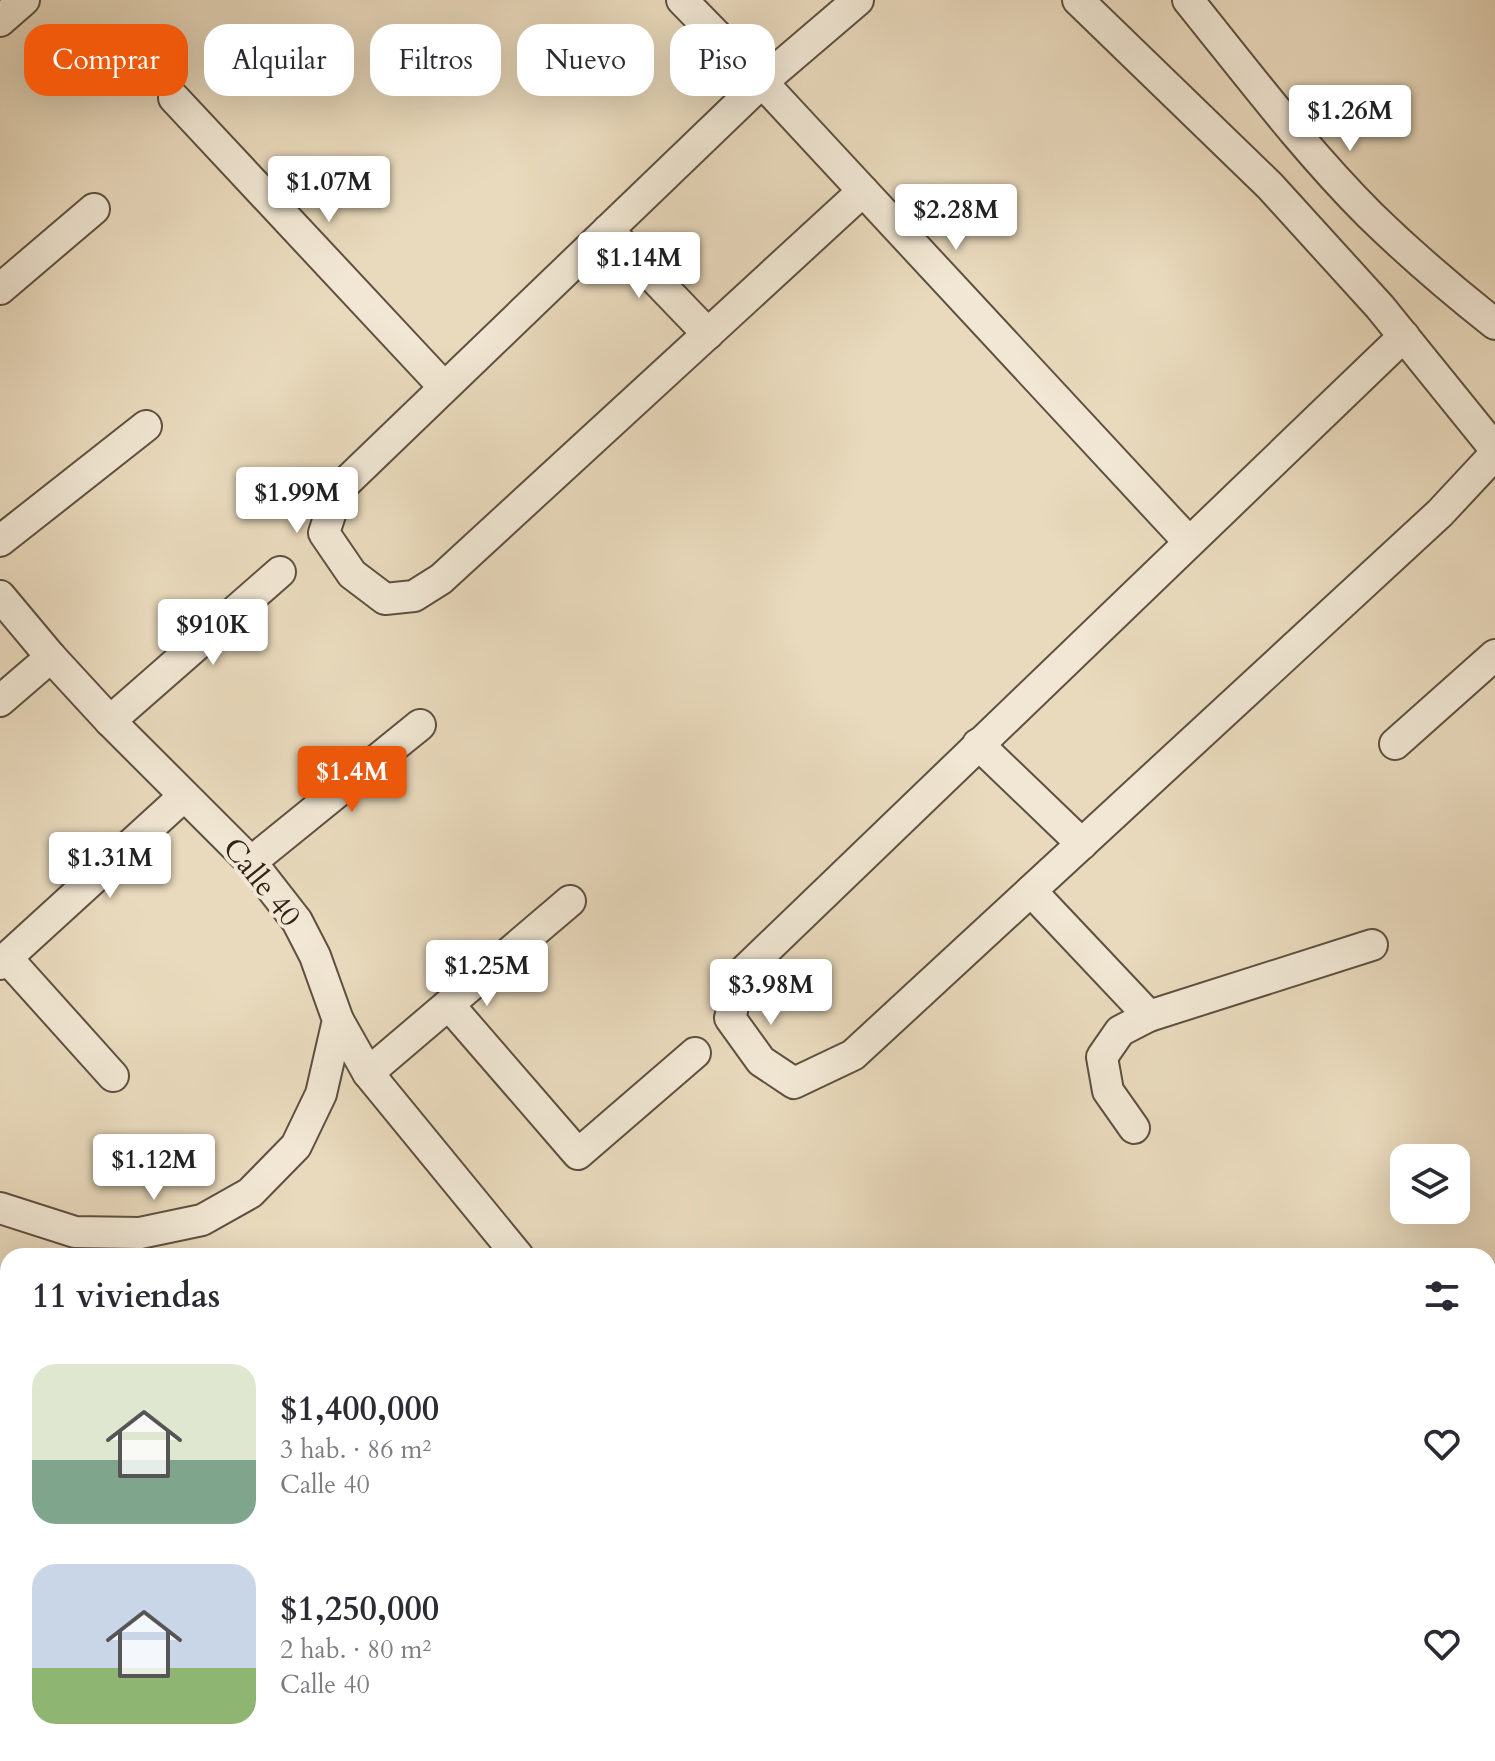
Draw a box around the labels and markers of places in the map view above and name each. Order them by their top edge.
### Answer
pin: $1.26M [1285,85,1415,153]
pin: $1.07M [264,156,394,224]
pin: $2.28M [891,184,1021,252]
pin: $1.14M [574,232,704,300]
pin: $1.99M [232,467,362,535]
pin: $910K [157,599,269,667]
pin: $1.4M [296,746,408,814]
pin: $1.31M [45,832,175,900]
pin: $1.25M [422,940,552,1008]
pin: $3.98M [706,959,836,1027]
pin: $1.12M [89,1134,219,1202]

